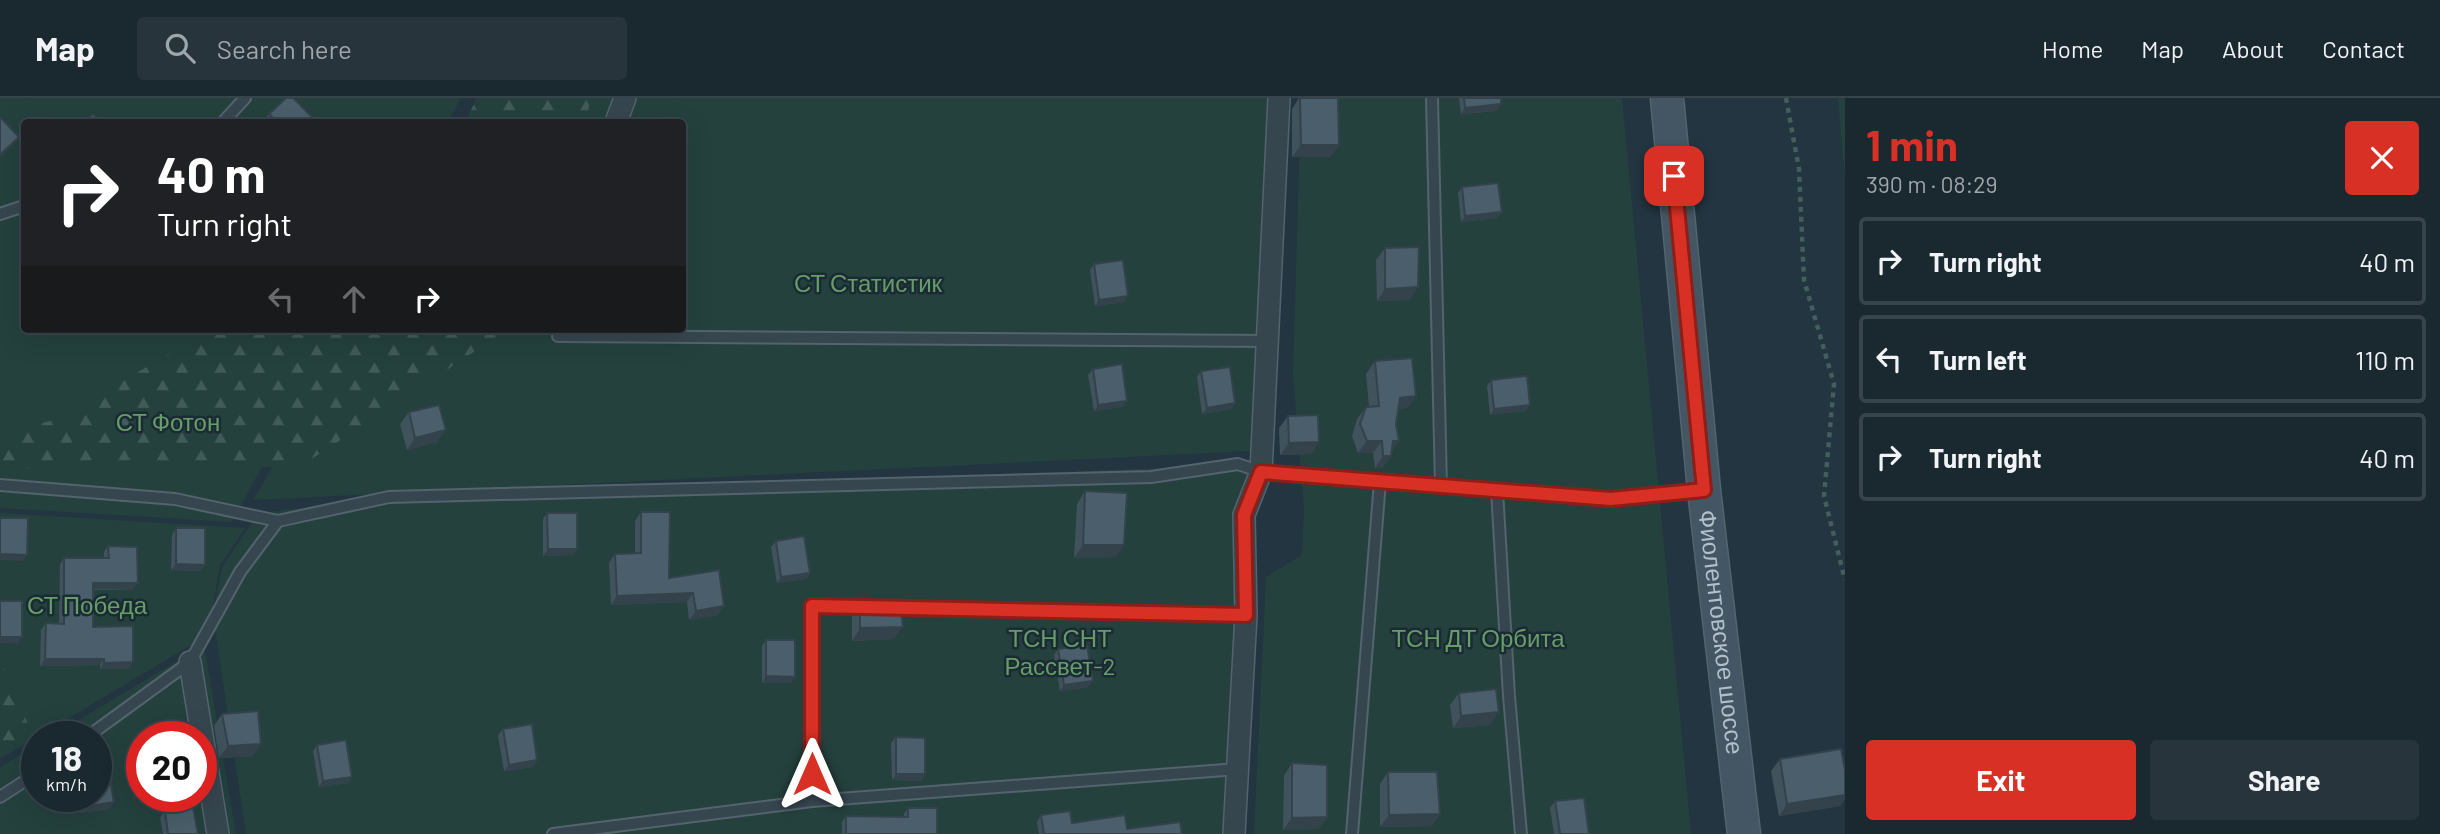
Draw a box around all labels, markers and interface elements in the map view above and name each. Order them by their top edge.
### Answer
search box [137,17,627,80]
text: Map [35,28,95,68]
icon: search [161,29,199,67]
text: Search here [217,33,352,64]
text: Home [2042,34,2103,63]
text: Map [2141,34,2184,63]
text: About [2222,34,2284,63]
text: Contact [2322,34,2405,63]
text: 1 min [1866,119,1958,169]
button: close [2345,121,2419,195]
text: 40 m [157,144,265,203]
pin [1644,146,1704,206]
icon: right [42,147,133,238]
icon: arrive [1655,157,1693,195]
text: 390 m · 08:29 [1866,170,1998,198]
text: Turn right [157,204,292,242]
icon: right [1870,242,1908,280]
text: Turn right [1929,246,2042,277]
text: 40 m [2359,246,2415,277]
park label: СТ Статистик [794,268,943,297]
icon: left [262,280,300,318]
icon: ahead [335,280,373,318]
icon: right [408,280,446,318]
icon: left [1870,340,1908,378]
text: Turn left [1929,344,2027,375]
text: 110 m [2355,344,2415,375]
park label: СТ Фотон [116,407,220,436]
icon: right [1870,438,1908,476]
text: Turn right [1929,442,2042,473]
text: 40 m [2359,442,2415,473]
street label: Фиолентовское шоссе [1693,508,1751,756]
park label: СТ Победа [27,590,148,619]
park label: ТСН СНТ Рассвет-2 [1005,623,1115,680]
park label: ТСН ДТ Орбита [1391,623,1565,652]
speed limit sign: 20 [126,721,217,812]
text: 18 [51,736,82,778]
position arrow [775,737,849,811]
button: Exit [1866,740,2136,820]
button: Share [2150,740,2419,820]
text: km/h [46,773,87,795]

